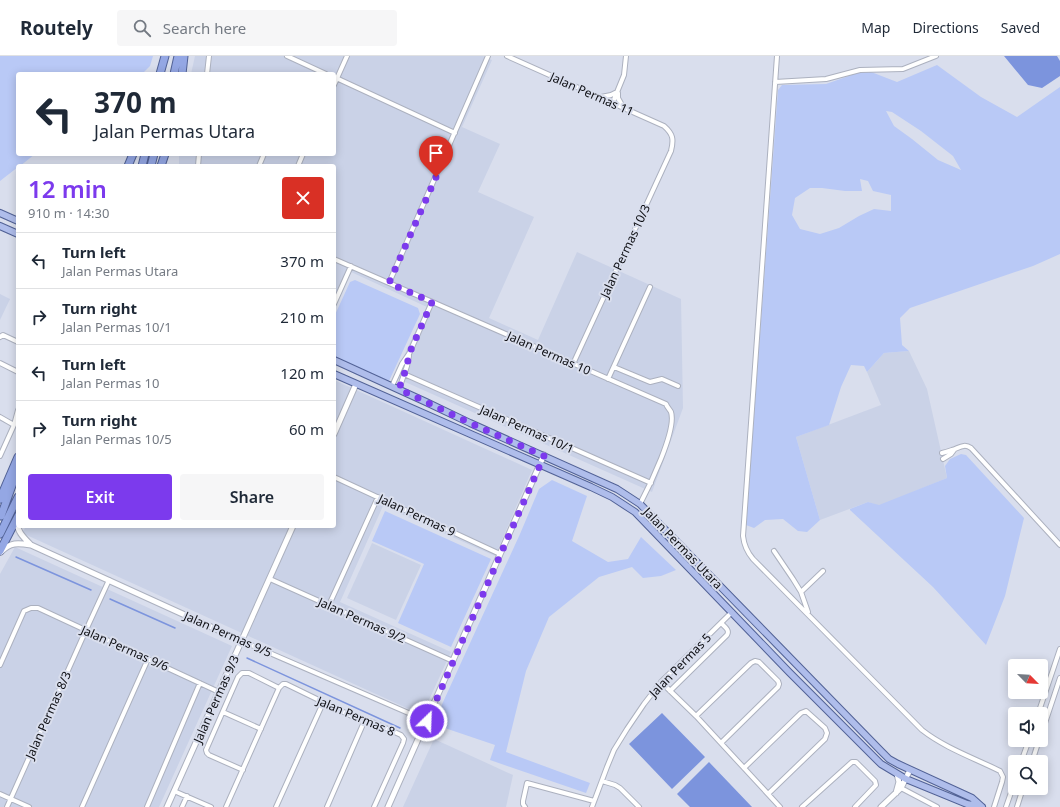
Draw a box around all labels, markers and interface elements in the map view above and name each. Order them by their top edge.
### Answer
search box [117,10,397,46]
text: Routely [20,15,93,41]
icon: search [131,17,153,39]
text: Search here [163,18,246,38]
text: Map [861,18,890,37]
text: Directions [912,18,979,37]
text: Saved [1001,18,1040,37]
street label: Jalan Permas 11 [547,68,637,120]
text: 370 m [94,83,177,121]
icon: left [28,88,80,140]
text: Jalan Permas Utara [94,119,255,143]
pin [419,136,453,177]
icon: arrive [425,142,447,164]
text: 12 min [28,172,107,205]
button: close [282,177,324,219]
street label: Jalan Permas 10/3 [595,201,654,301]
text: 910 m · 14:30 [28,204,109,222]
text: Turn left [62,242,126,262]
icon: left [28,250,50,272]
text: 370 m [280,251,324,271]
text: Jalan Permas Utara [62,262,178,280]
text: Turn right [62,298,137,318]
icon: right [28,306,50,328]
text: 210 m [280,307,324,327]
text: Jalan Permas 10/1 [62,318,172,336]
street label: Jalan Permas 10 [504,327,594,379]
text: Turn left [62,354,126,374]
icon: left [28,362,50,384]
text: 120 m [280,363,324,383]
text: Jalan Permas 10 [62,374,159,392]
street label: Jalan Permas 10/1 [476,400,577,457]
text: Turn right [62,410,137,430]
icon: right [28,418,50,440]
text: 60 m [289,419,324,439]
text: Jalan Permas 10/5 [62,430,172,448]
button: Exit [28,474,172,520]
button: Share [180,474,324,520]
street label: Jalan Permas 9 [375,489,458,540]
street label: Jalan Permas Utara [639,503,726,593]
street label: Jalan Permas 9/2 [315,593,409,647]
street label: Jalan Permas 9/5 [181,607,275,661]
street label: Jalan Permas 9/6 [78,621,172,675]
street label: Jalan Permas 5 [644,629,715,701]
street label: Jalan Permas 9/3 [189,652,243,746]
north arrow [1008,659,1048,699]
map controls [1008,659,1048,795]
street label: Jalan Permas 8/3 [21,668,75,762]
street label: Jalan Permas 8 [314,692,398,740]
position arrow [406,700,448,742]
button: sound [1008,707,1048,747]
button: search [1008,755,1048,795]

